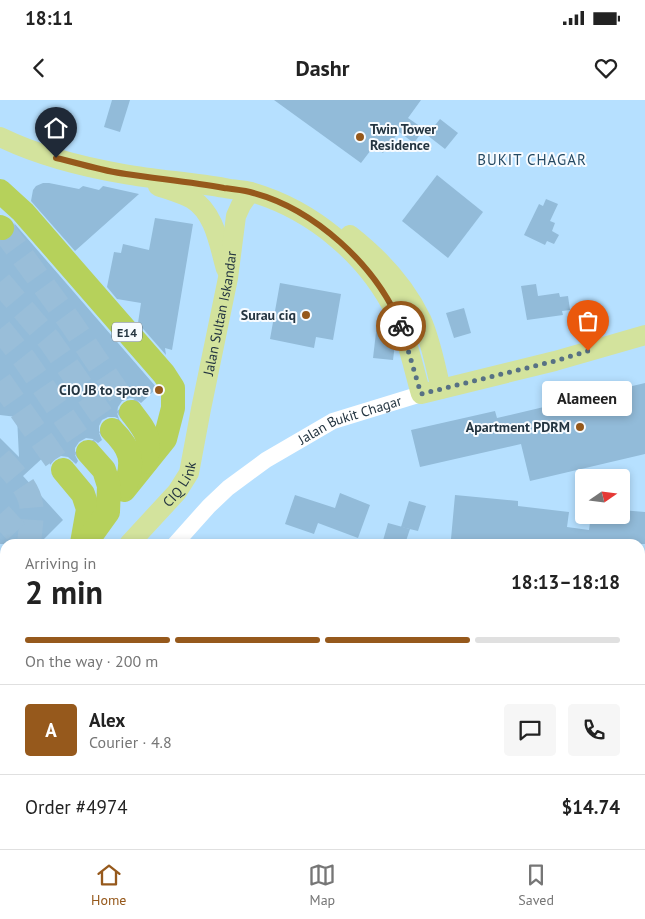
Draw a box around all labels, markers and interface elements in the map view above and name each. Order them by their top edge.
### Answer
text: 18:11 [25,6,73,30]
icon: back [25,54,53,82]
text: Dashr [295,54,350,82]
icon: heart [592,54,620,82]
pin [35,107,77,158]
icon: home [42,114,70,142]
place label: Twin Tower Residence [370,120,436,154]
marker: Twin Tower Residence [354,131,366,143]
district label: BUKIT CHAGAR [477,150,587,169]
street label: Jalan Sultan Iskandar [199,250,240,378]
pin [567,300,609,351]
courier [376,301,426,351]
place label: Surau ciq [241,306,296,324]
icon: bag [574,307,602,335]
marker: Surau ciq [300,309,312,321]
icon: bike [387,312,415,340]
road number: E14 [112,322,142,342]
place label: CIO JB to spore [59,381,149,399]
callout: Alameen [543,381,633,416]
marker: CIO JB to spore [153,384,165,396]
text: Alameen [557,388,617,408]
street label: Jalan Bukit Chagar [294,391,404,449]
place label: Apartment PDRM [466,418,570,436]
marker: Apartment PDRM [574,421,586,433]
street label: CIQ Link [159,460,200,511]
north arrow [575,469,630,524]
map controls [575,469,630,524]
text: Arriving in [25,553,96,573]
text: 18:13–18:18 [511,570,620,594]
text: 2 min [25,571,103,613]
text: On the way · 200 m [25,651,158,671]
button: chat [504,704,556,756]
button: phone [568,704,620,756]
text: Alex [89,708,125,732]
text: A [45,718,57,742]
text: Courier · 4.8 [89,732,172,752]
text: Order #4974 [25,795,128,819]
text: $14.74 [561,795,620,819]
tab: Home [91,861,126,909]
tab: Map [308,861,336,909]
tab: Saved [518,861,554,909]

